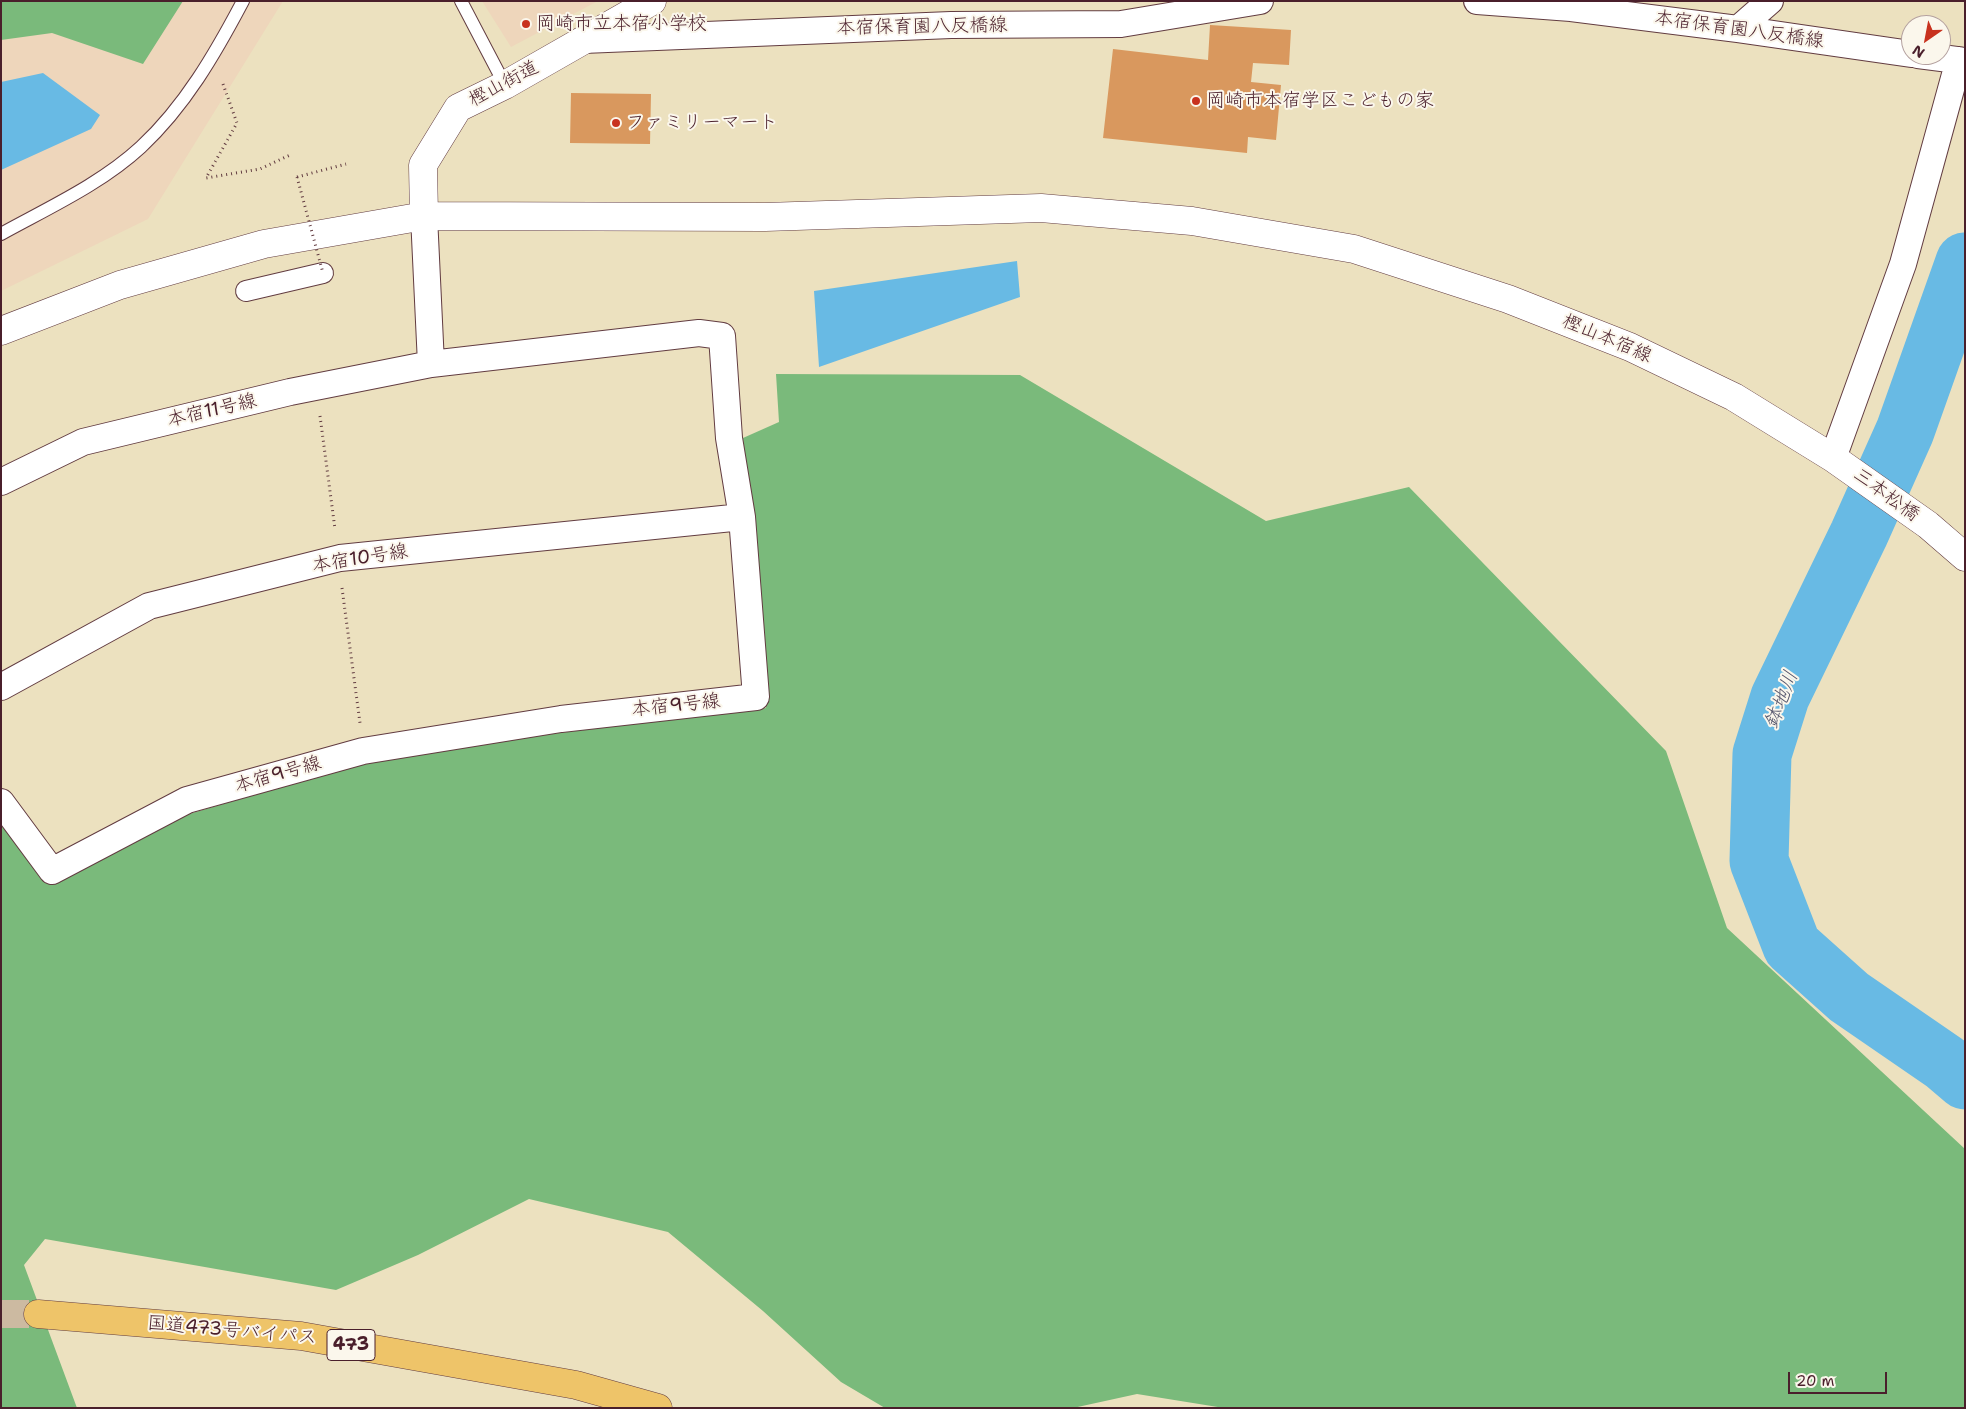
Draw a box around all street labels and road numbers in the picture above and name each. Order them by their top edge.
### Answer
street label: 本宿保育園八反橋線 [1653,7,1825,53]
street label: 本宿保育園八反橋線 [836,14,1008,40]
street label: 樫山街道 [465,56,543,112]
street label: 樫山本宿線 [1559,310,1655,368]
street label: 本宿11号線 [165,390,259,432]
street label: 三本松橋 [1849,463,1923,527]
street label: 本宿10号線 [310,540,410,578]
street label: 本宿9号線 [630,690,722,722]
street label: 本宿9号線 [232,752,324,798]
street label: 国道473号バイパス [146,1312,318,1350]
road number: 473 [327,1330,375,1360]

